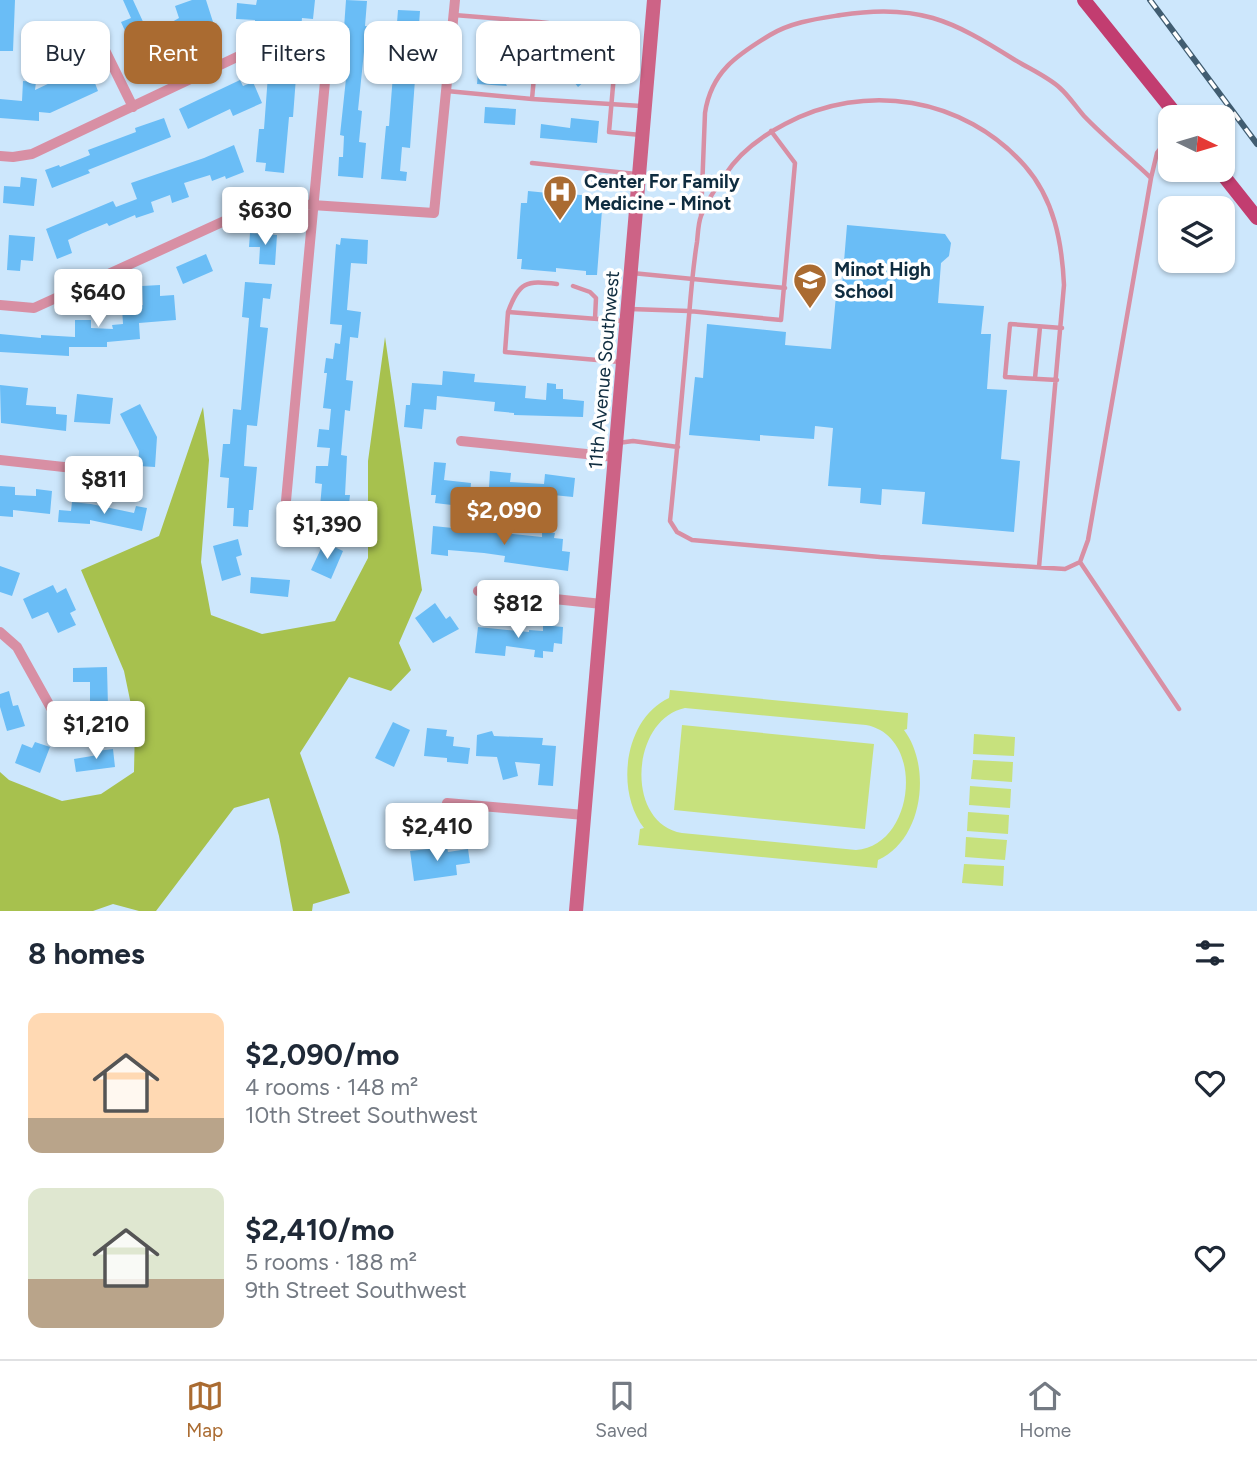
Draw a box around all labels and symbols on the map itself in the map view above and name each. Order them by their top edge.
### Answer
north arrow [1158,105,1236,182]
place label: Center For Family Medicine - Minot [584,170,740,215]
hospital icon: Center For Family Medicine - Minot [541,173,579,222]
pin: $630 [224,188,306,247]
place label: Minot High School [834,258,931,303]
school or university icon: Minot High School [791,261,829,310]
pin: $640 [57,270,139,329]
street label: 11th Avenue Southwest [584,270,624,470]
pin: $811 [63,456,145,516]
pin: $2,090 [447,488,561,547]
pin: $1,390 [270,502,384,561]
pin: $812 [477,580,559,640]
pin: $1,210 [39,702,153,761]
pin: $2,410 [380,804,494,863]

